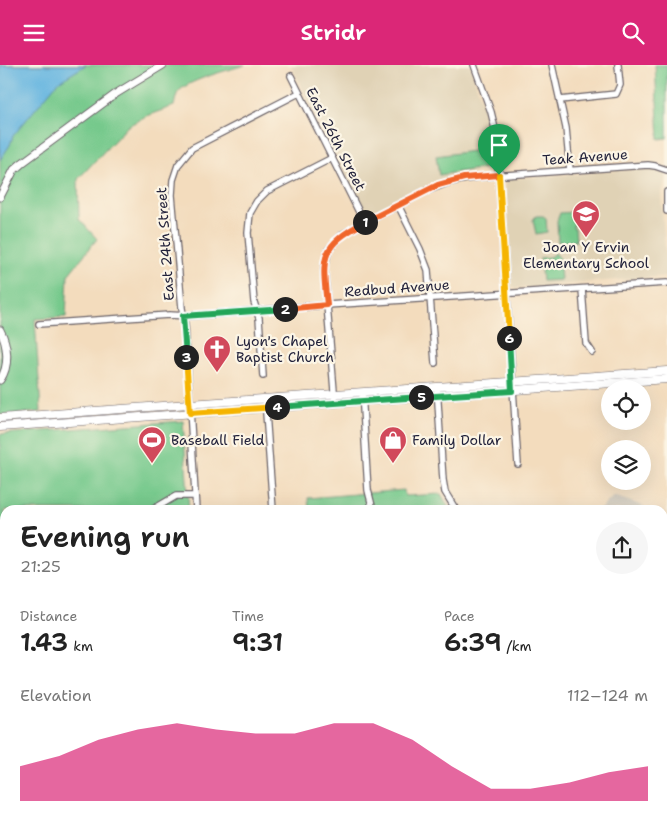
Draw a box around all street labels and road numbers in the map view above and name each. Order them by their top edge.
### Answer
street label: East 26th Street [302,84,370,194]
street label: Teak Avenue [542,145,628,169]
street label: East 24th Street [152,187,178,301]
street label: Redbud Avenue [344,275,450,301]

